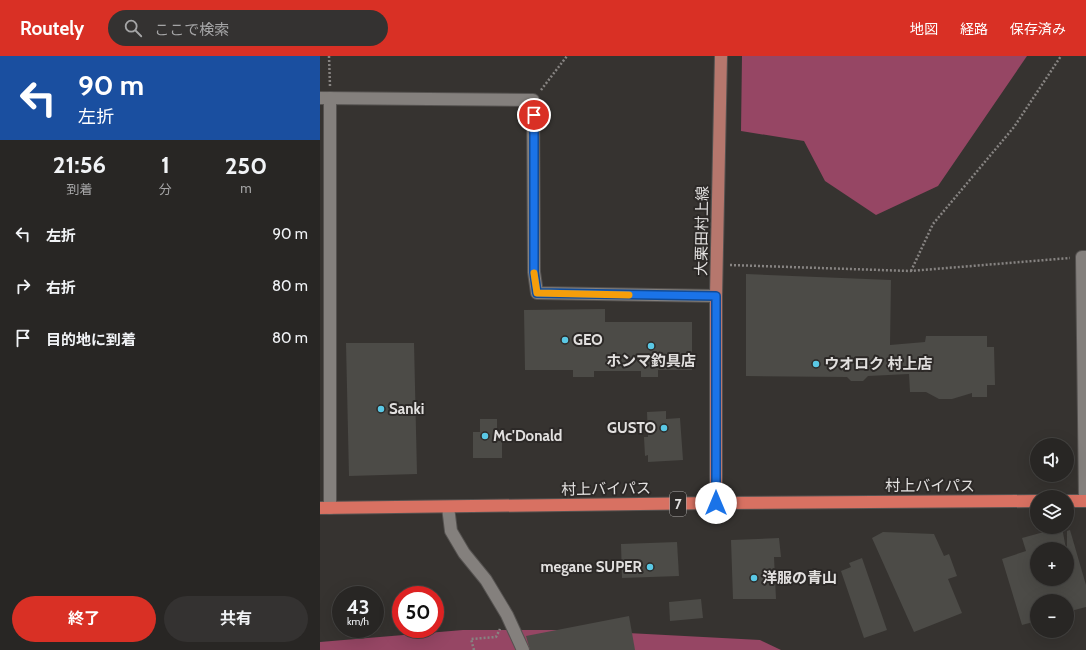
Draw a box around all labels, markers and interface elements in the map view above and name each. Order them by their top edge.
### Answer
search box [108,10,388,46]
text: Routely [20,17,84,40]
icon: search [122,17,144,39]
text: 地図 [910,20,938,38]
text: 経路 [960,20,988,38]
text: 保存済み [1010,20,1066,38]
text: ここで検索 [154,21,229,39]
text: 90 m [78,68,144,102]
icon: left [12,72,64,124]
pin [517,98,551,132]
icon: arrive [523,104,545,126]
text: 左折 [78,106,114,128]
text: 21:56 [53,150,106,179]
text: 1 [161,150,170,179]
text: 250 [225,151,267,180]
text: m [240,180,252,196]
text: 到着 [66,181,92,197]
text: 分 [159,181,172,197]
street label: 大栗田村上線 [692,186,712,276]
icon: left [12,223,34,245]
text: 90 m [272,225,308,243]
text: 左折 [46,227,76,245]
icon: right [12,275,34,297]
text: 80 m [272,277,308,295]
text: 右折 [46,279,76,297]
icon: arrive [12,327,34,349]
text: 80 m [272,329,308,347]
text: 目的地に到着 [46,331,136,349]
place label: GEO [573,331,603,349]
marker: GEO [560,335,570,345]
marker: ホンマ釣具店 [646,341,656,351]
place label: ホンマ釣具店 [606,352,696,370]
place label: ウオロク 村上店 [824,355,932,373]
marker: ウオロク 村上店 [811,359,821,369]
place label: Sanki [389,400,424,418]
marker: Sanki [376,404,386,414]
place label: GUSTO [607,419,656,437]
marker: GUSTO [659,423,669,433]
place label: Mc'Donald [493,427,562,445]
marker: Mc'Donald [480,431,490,441]
map controls [1030,438,1074,638]
button: sound [1030,438,1074,482]
street label: 村上バイパス [885,477,975,495]
street label: 村上バイパス [561,479,651,499]
position arrow [695,482,737,524]
button: layers [1030,490,1074,534]
road number: 7 [670,492,686,516]
button: + [1030,542,1074,586]
place label: megane SUPER [541,558,643,576]
marker: megane SUPER [645,562,655,572]
place label: 洋服の青山 [762,569,837,587]
marker: 洋服の青山 [749,573,759,583]
speed limit sign: 50 [392,586,444,638]
button: − [1030,594,1074,638]
text: 43 [346,595,370,619]
button: 終了 [12,596,156,642]
button: 共有 [164,596,308,642]
text: km/h [347,615,369,628]

